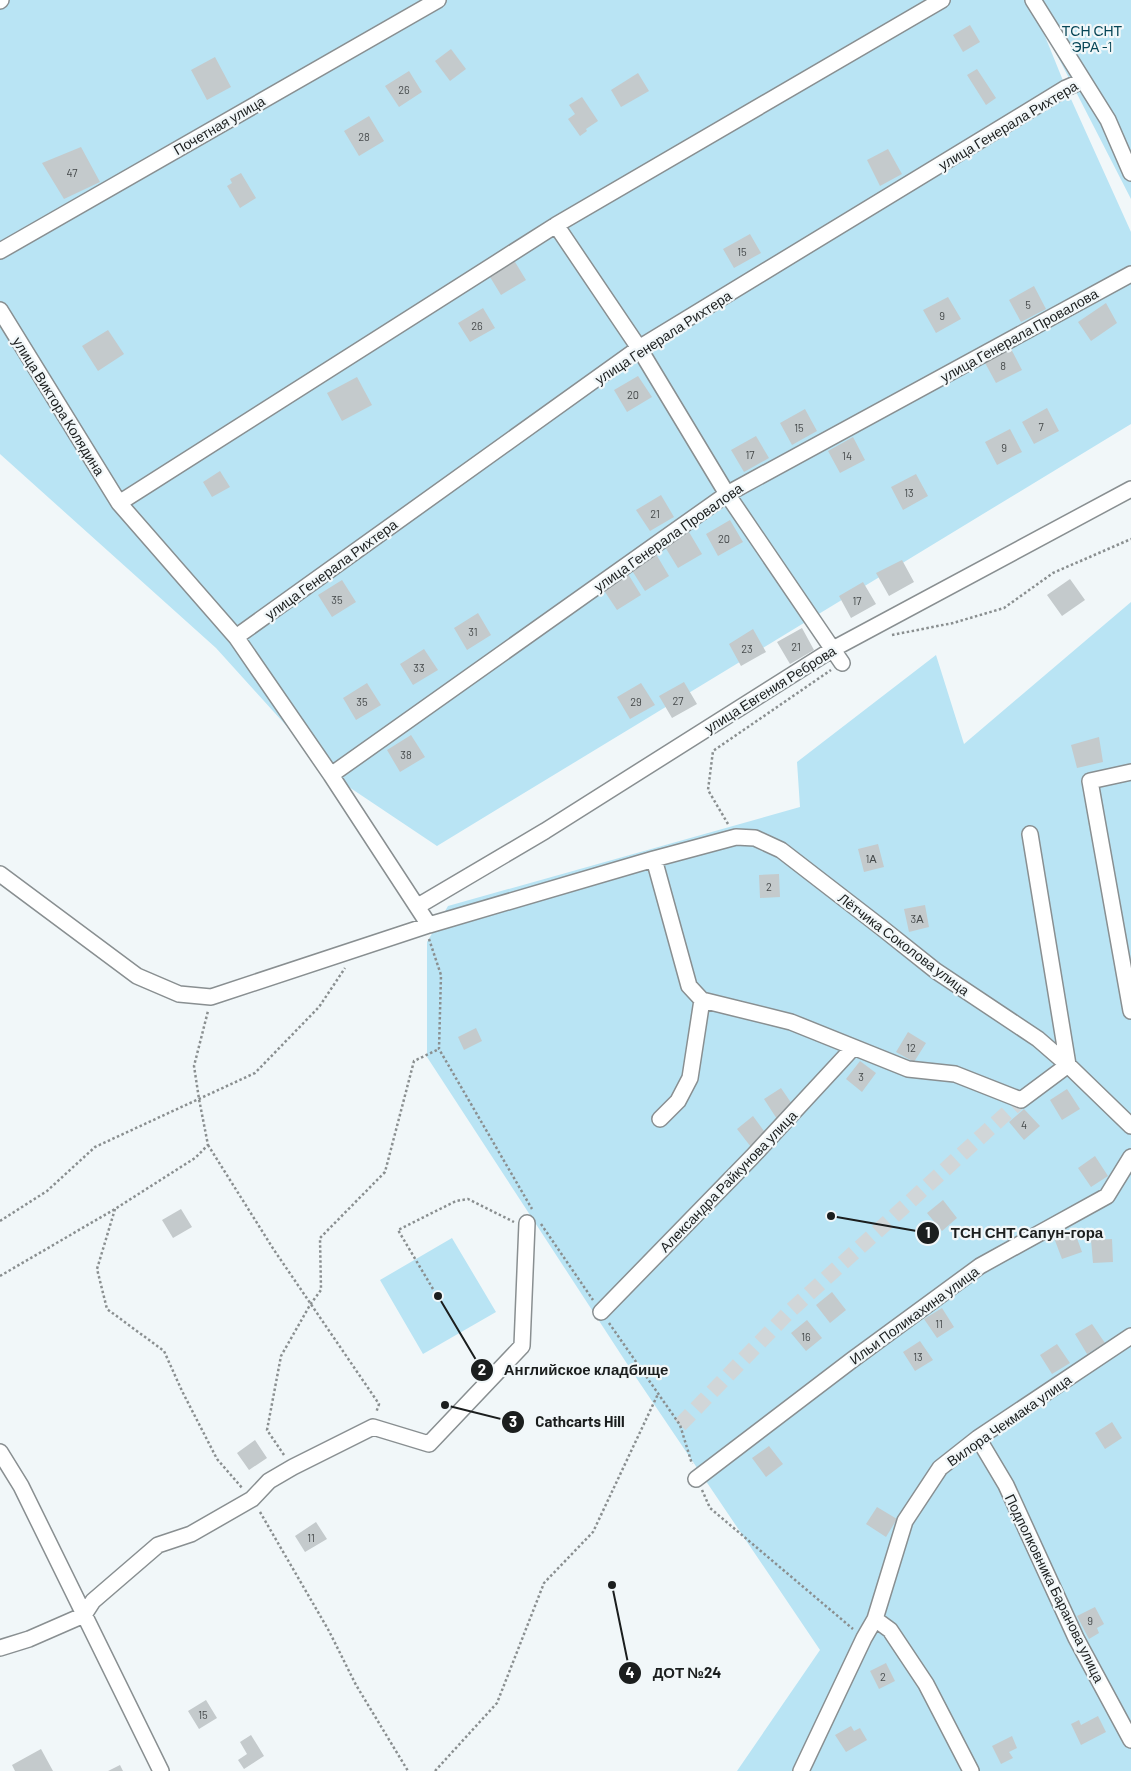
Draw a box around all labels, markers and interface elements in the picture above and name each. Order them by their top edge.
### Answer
park label: ТСН СНТ ЭРА -1 [1062,22,1123,55]
street label: улица Генерала Рихтера [935,77,1081,173]
house number: 26 [398,83,410,96]
street label: Почетная улица [170,92,268,158]
house number: 28 [358,130,370,143]
house number: 47 [67,166,77,179]
house number: 15 [737,245,747,258]
street label: улица Генерала Провалова [937,284,1101,385]
street label: улица Генерала Рихтера [592,286,735,387]
house number: 5 [1025,298,1031,311]
house number: 9 [939,309,945,322]
house number: 26 [471,319,483,332]
street label: улица Виктора Колядина [9,334,109,479]
house number: 8 [1000,359,1006,372]
house number: 20 [627,388,639,401]
house number: 7 [1038,420,1044,433]
house number: 15 [794,421,804,434]
house number: 9 [1001,441,1007,454]
house number: 17 [745,448,755,461]
house number: 14 [842,449,852,462]
street label: улица Генерала Провалова [590,479,746,595]
house number: 13 [904,486,914,499]
house number: 21 [650,507,660,520]
street label: улица Генерала Рихтера [262,515,401,623]
house number: 20 [718,532,730,545]
house number: 35 [331,593,343,606]
house number: 17 [852,594,862,607]
house number: 31 [468,625,478,638]
house number: 21 [791,640,801,653]
street label: улица Евгения Реброва [701,642,839,736]
house number: 23 [741,642,753,655]
house number: 33 [413,661,425,674]
house number: 27 [672,694,684,707]
house number: 35 [356,695,368,708]
house number: 29 [630,695,642,708]
house number: 38 [400,748,412,761]
house number: 1А [865,852,877,865]
house number: 2 [766,880,772,893]
street label: Лётчика Соколова улица [835,889,973,999]
house number: 3А [910,912,924,925]
house number: 12 [906,1041,916,1054]
house number: 3 [858,1070,864,1083]
street label: Александра Райкунова улица [656,1107,800,1255]
house number: 4 [1021,1118,1027,1131]
callout: ТСН СНТ Сапун-гора [916,1218,1113,1248]
text: 1 [925,1223,931,1241]
text: ТСН СНТ Сапун-гора [951,1223,1104,1241]
street label: Ильи Поликахина улица [846,1262,982,1368]
house number: 11 [935,1317,943,1330]
house number: 16 [801,1330,811,1343]
house number: 13 [913,1350,923,1363]
callout: Английское кладбище [469,1355,679,1385]
text: 2 [478,1360,486,1378]
text: Английское кладбище [504,1360,668,1378]
street label: Вилора Чекмака улица [944,1371,1075,1469]
callout: Cathcarts Hill [500,1407,635,1437]
text: 3 [509,1412,517,1430]
text: Cathcarts Hill [535,1412,625,1430]
street label: Подполковника Баранова улица [1002,1491,1108,1685]
house number: 11 [307,1531,315,1544]
house number: 9 [1087,1614,1093,1627]
callout: ДОТ №24 [618,1658,732,1688]
text: 4 [625,1663,635,1681]
text: ДОТ №24 [653,1663,721,1681]
house number: 2 [880,1670,886,1683]
house number: 15 [198,1708,208,1721]

